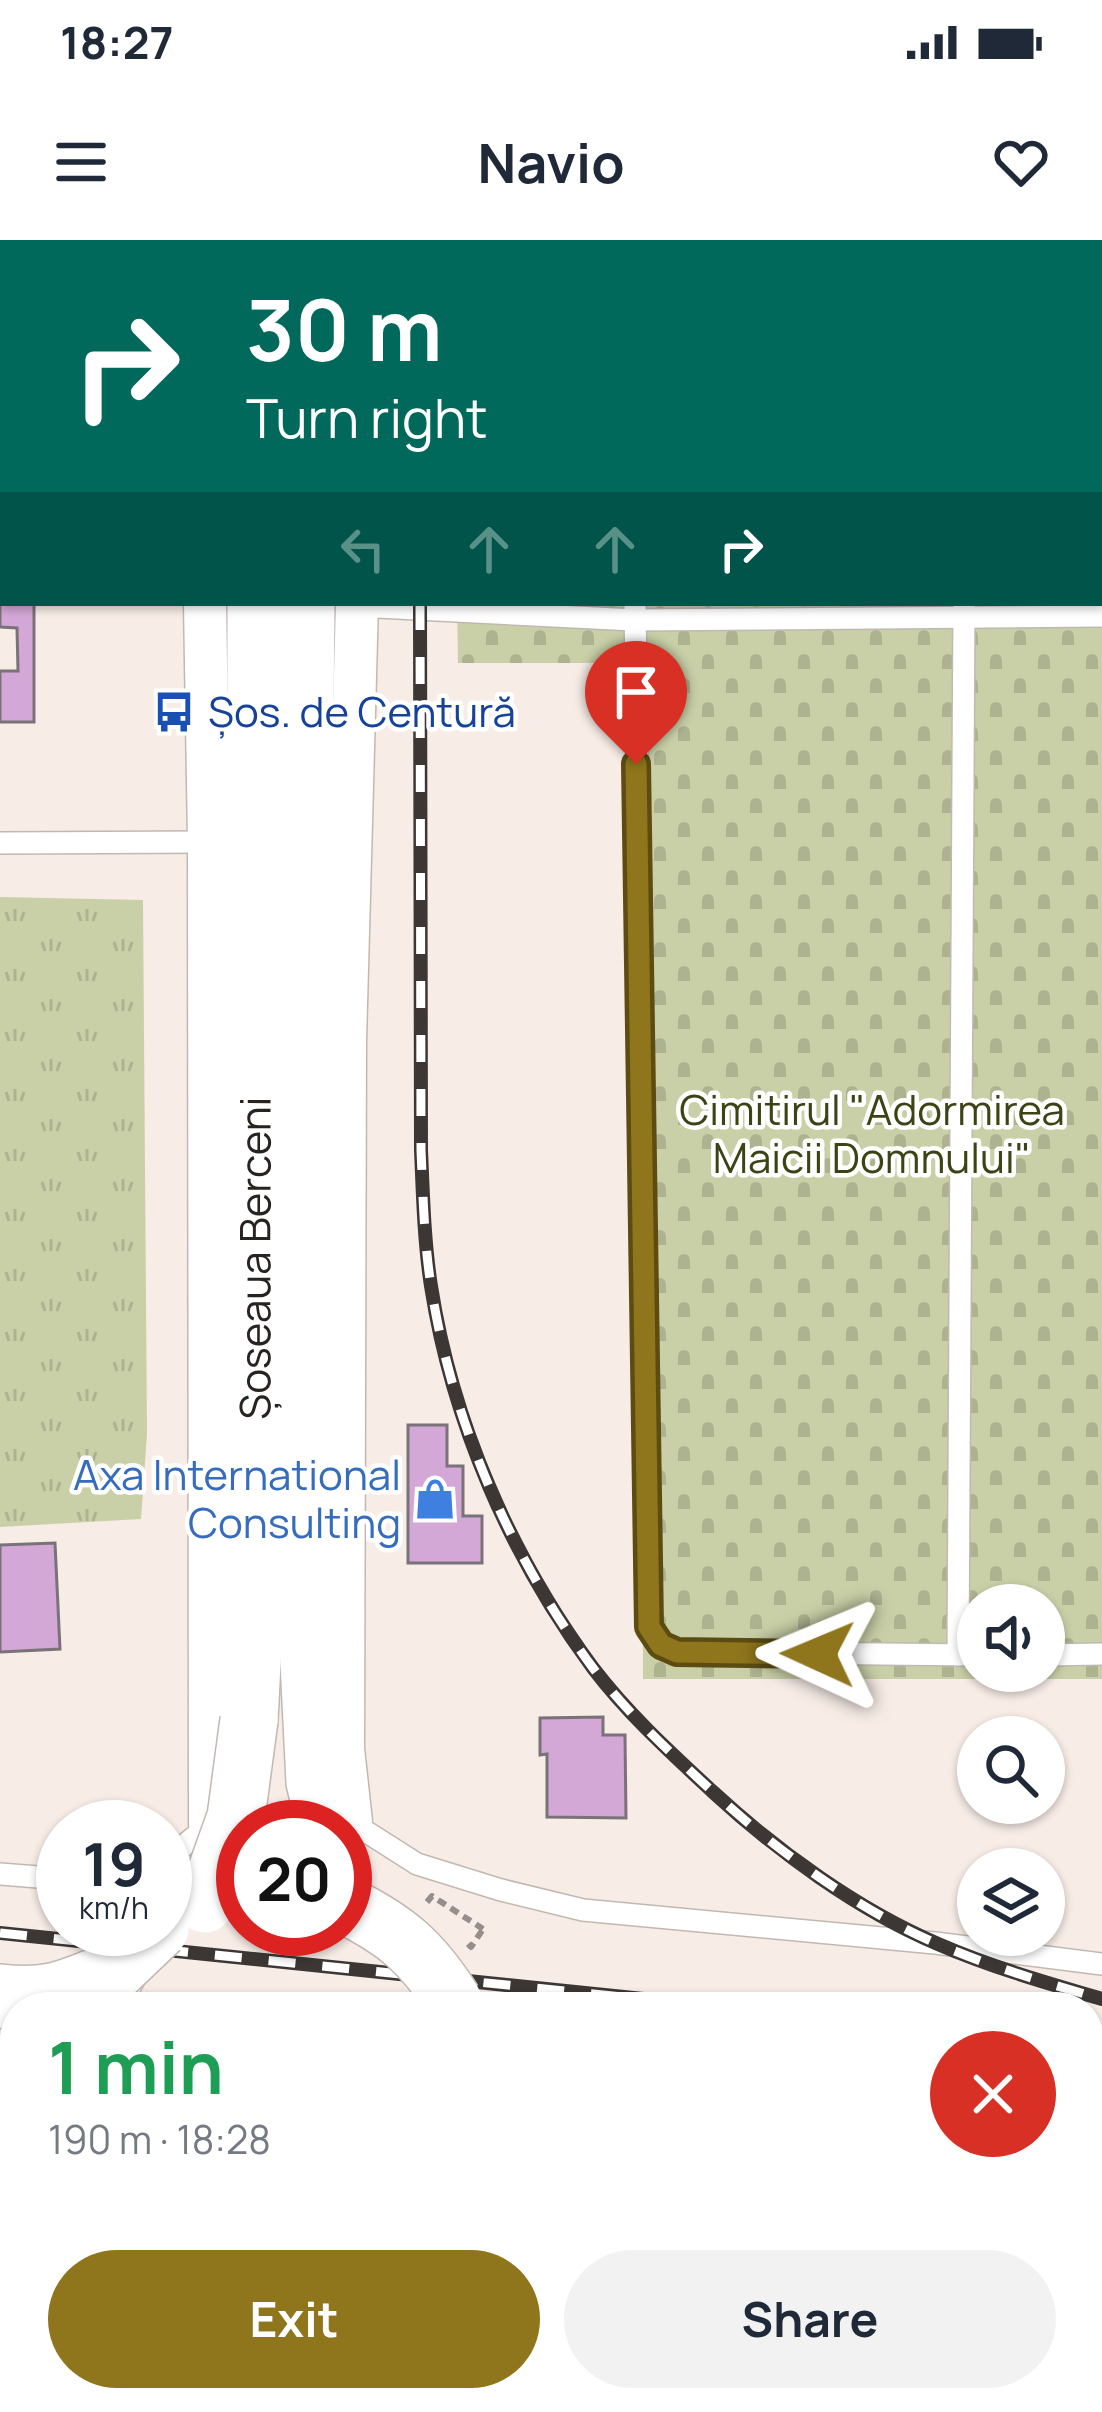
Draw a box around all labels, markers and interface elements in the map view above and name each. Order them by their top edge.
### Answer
text: 18:27 [60,11,174,73]
text: Navio [477,125,625,199]
icon: menu [48,129,114,195]
icon: heart [988,129,1054,195]
text: 30 m [246,271,442,386]
icon: right [48,288,204,444]
text: Turn right [246,380,488,454]
icon: left [330,516,396,582]
icon: ahead [456,516,522,582]
icon: ahead [582,516,648,582]
icon: right [708,516,774,582]
pin [585,641,687,764]
icon: arrive [603,659,669,725]
place label: Șos. de Centură [208,682,516,740]
bus stop icon: Șos. de Centură [151,689,197,735]
park label: Cimitirul "Adormirea Maicii Domnului" [679,1080,1065,1186]
street label: Șoseaua Berceni [225,1097,284,1420]
place label: Axa International Consulting [73,1445,401,1551]
shop icon: Axa International Consulting [412,1476,458,1522]
map controls [957,1584,1065,1956]
button: sound [957,1584,1065,1692]
position arrow [755,1591,881,1717]
button: search [957,1716,1065,1824]
speed limit sign: 20 [216,1800,372,1956]
text: 19 [82,1822,146,1904]
button: layers [957,1848,1065,1956]
text: km/h [79,1887,149,1928]
text: 1 min [48,2017,224,2116]
button: close [930,2031,1056,2157]
text: 190 m · 18:28 [48,2112,271,2166]
button: Exit [48,2250,540,2388]
button: Share [564,2250,1056,2388]

